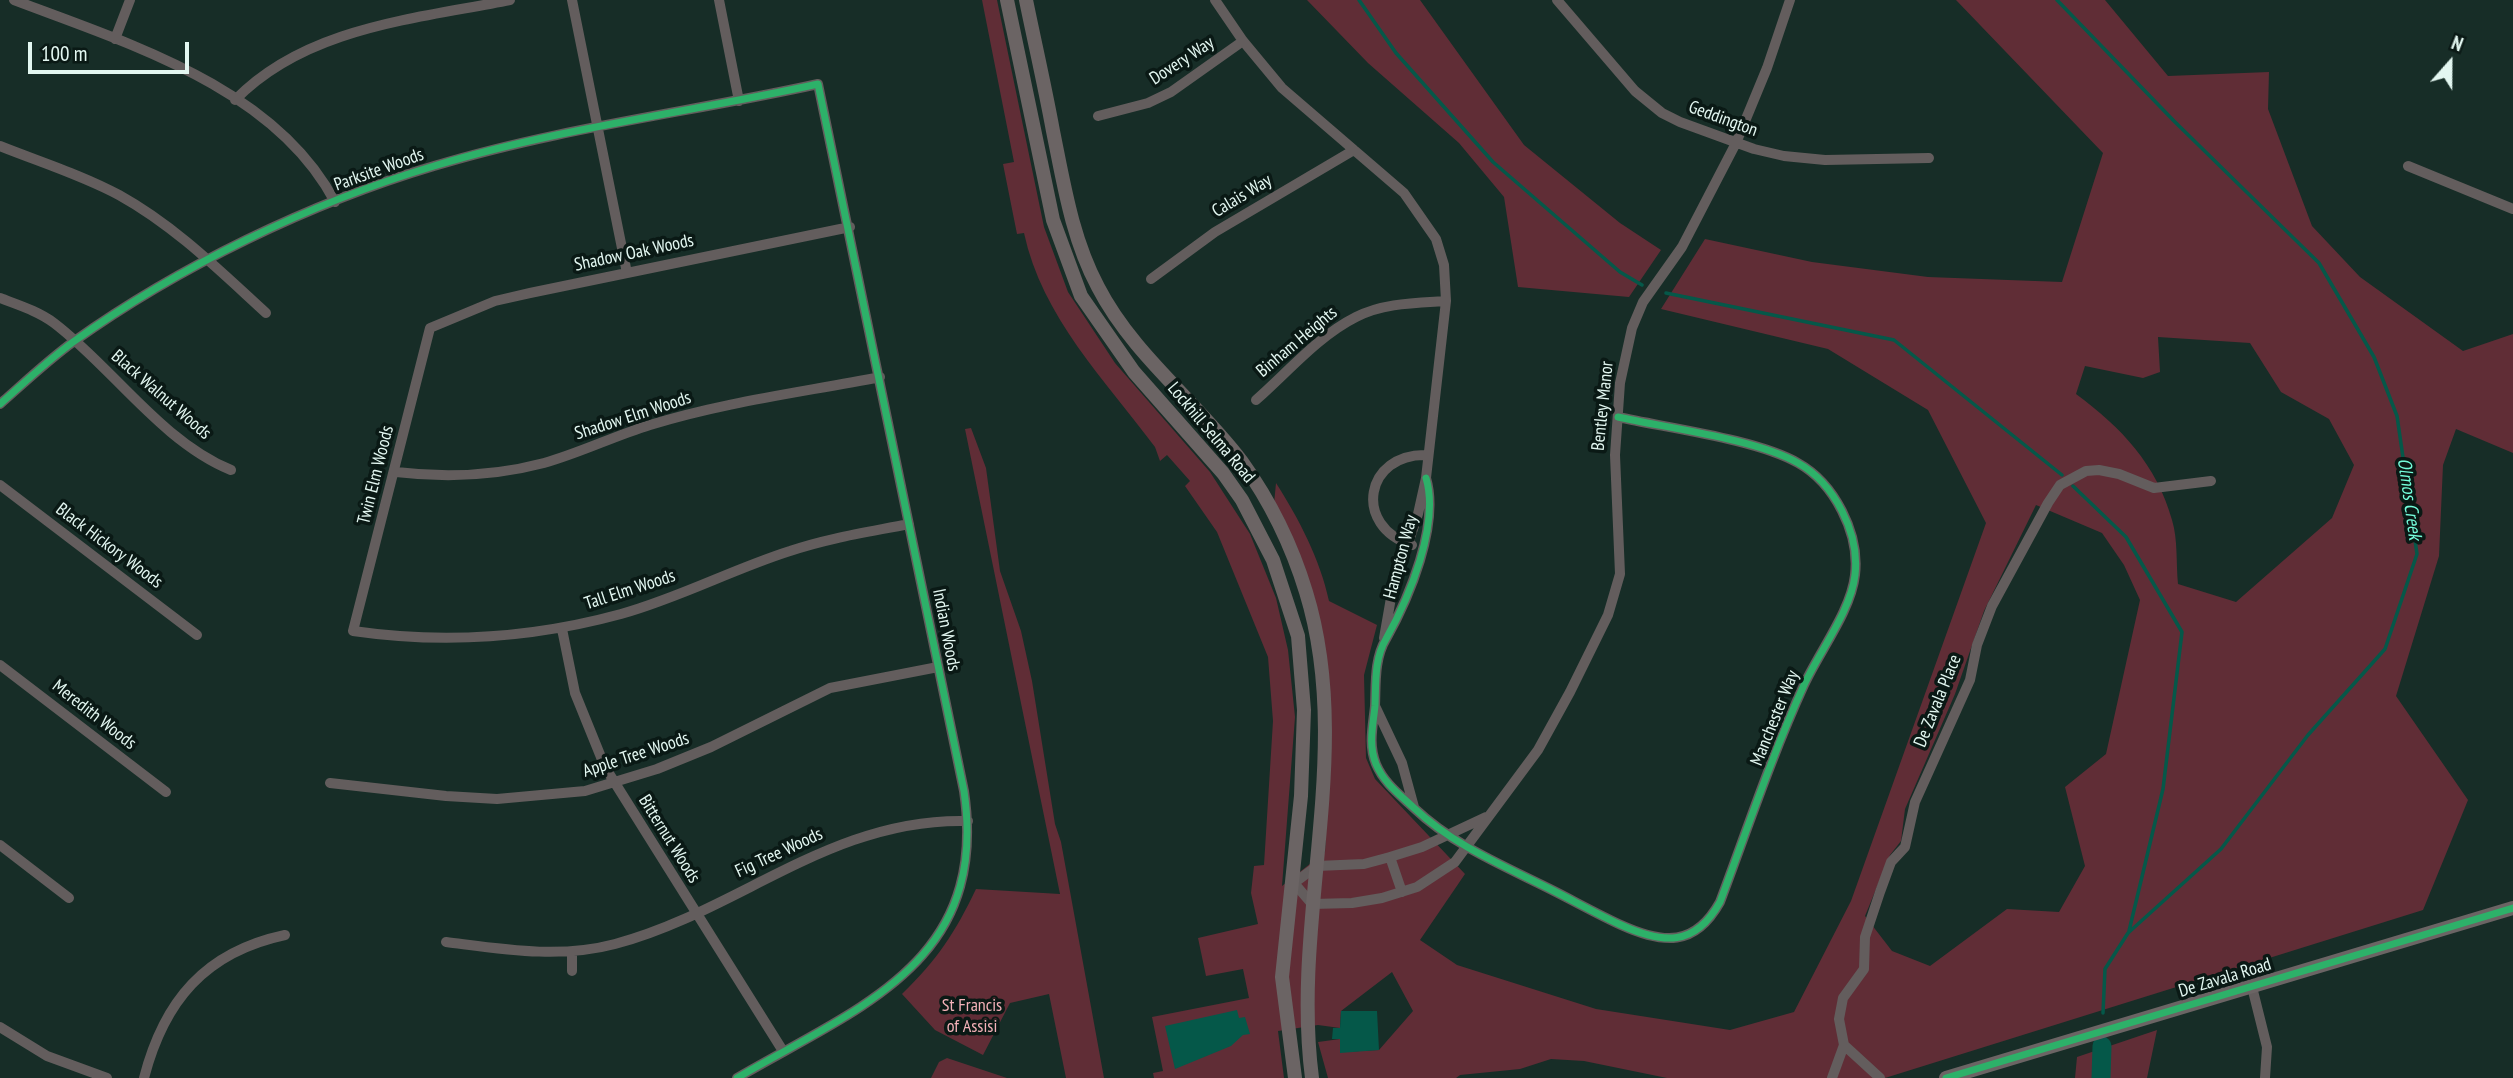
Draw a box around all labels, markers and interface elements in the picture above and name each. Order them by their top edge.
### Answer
scale bar [32,28,192,72]
north arrow [2415,28,2485,98]
text: N [2448,30,2467,56]
street label: Dovery Way [1146,32,1218,90]
text: 100 m [41,40,87,67]
street label: Geddington [1686,97,1760,141]
street label: Parksite Woods [331,144,427,196]
street label: Calais Way [1208,170,1276,222]
street label: Shadow Oak Woods [572,230,696,276]
street label: Binham Heights [1252,302,1342,382]
street label: Black Walnut Woods [107,346,215,444]
street label: Bentley Manor [1588,360,1618,452]
street label: Lockhill Selma Road [1163,378,1259,488]
street label: Shadow Elm Woods [572,387,694,445]
street label: Twin Elm Woods [353,424,399,526]
water label: Olmos Creek [2392,457,2426,541]
street label: Black Hickory Woods [51,499,167,593]
street label: Hampton Way [1379,513,1423,601]
street label: Tall Elm Woods [582,565,678,615]
street label: Indian Woods [927,587,965,673]
street label: De Zavala Place [1910,652,1966,750]
street label: Manchester Way [1746,667,1804,769]
street label: Meredith Woods [48,676,140,754]
street label: Apple Tree Woods [580,728,692,782]
street label: Bitternut Woods [633,791,705,887]
street label: Fig Tree Woods [732,823,826,883]
street label: De Zavala Road [2176,954,2274,1002]
park label: St Francis of Assisi [942,995,1002,1038]

